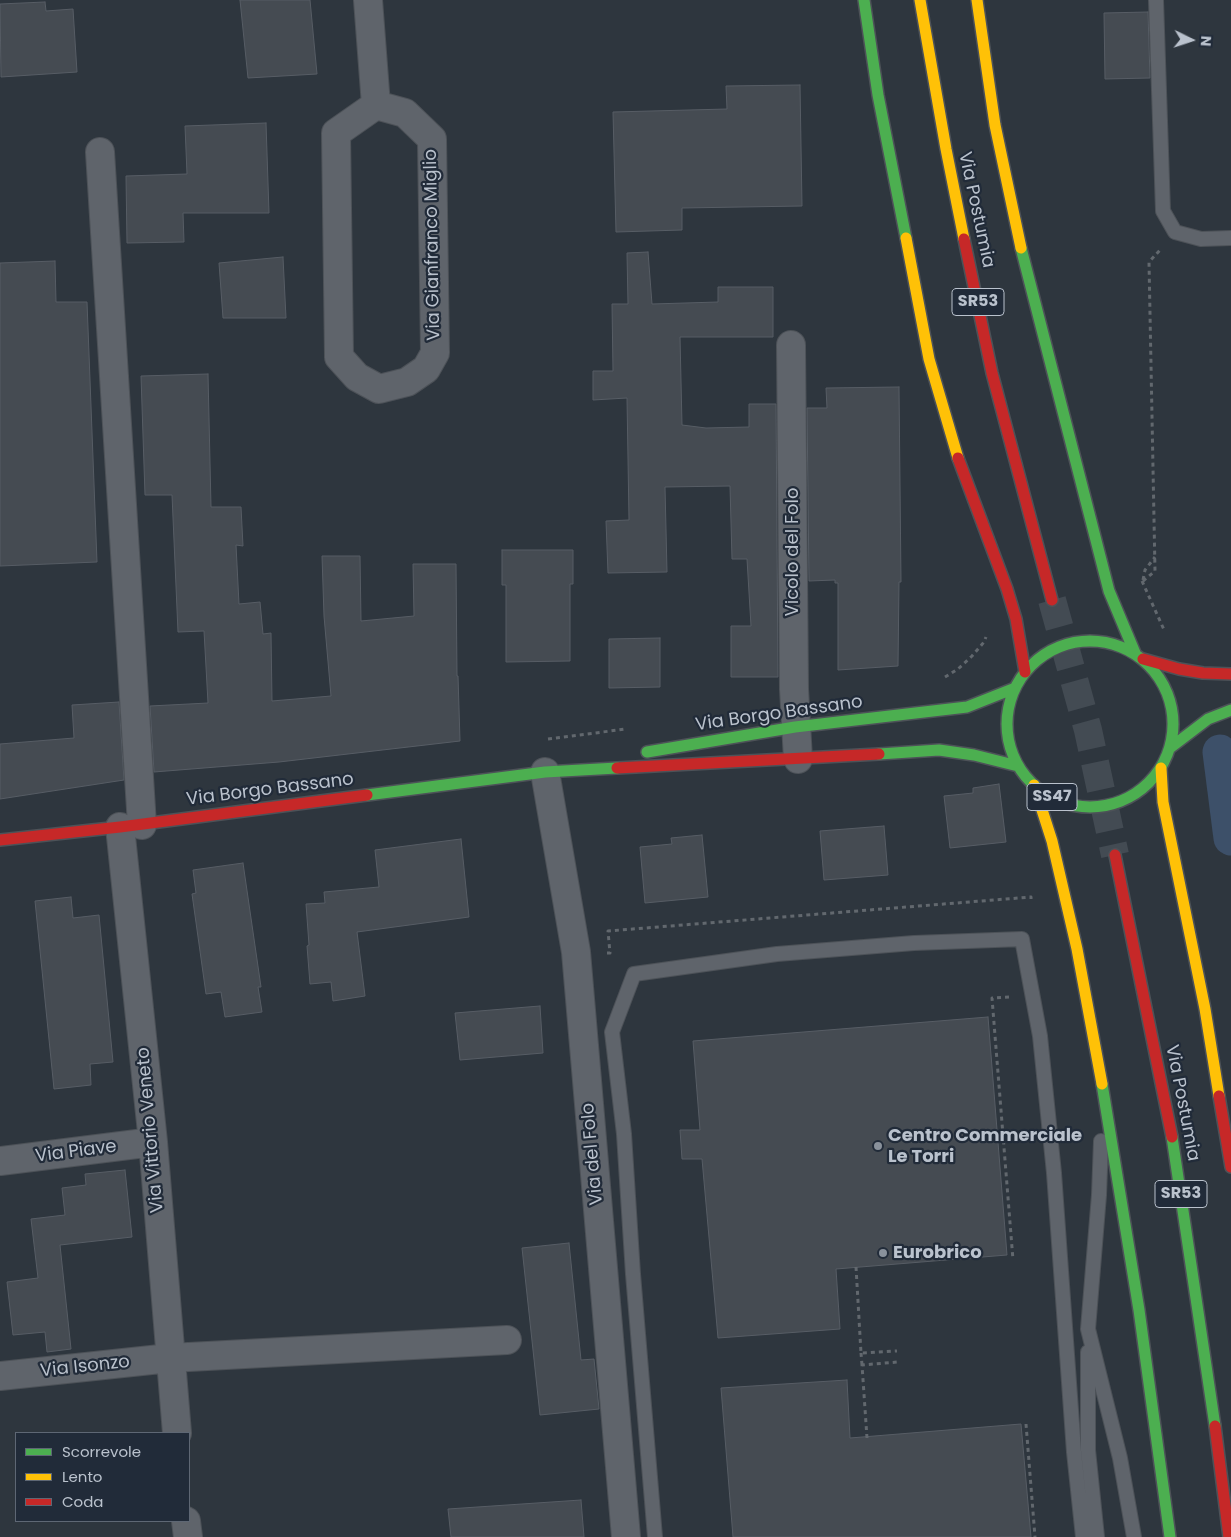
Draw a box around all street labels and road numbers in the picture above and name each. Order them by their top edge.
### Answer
street label: Via Gianfranco Miglio [421,149,445,341]
street label: Via Postumia [953,150,999,270]
road number: SR53 [952,288,1004,316]
street label: Vicolo del Folo [782,488,804,616]
street label: Via Borgo Bassano [694,692,864,736]
street label: Via Borgo Bassano [185,769,355,811]
road number: SS47 [1027,784,1077,810]
street label: Via Postumia [1160,1043,1204,1163]
street label: Via Vittorio Veneto [133,1046,169,1214]
street label: Via del Folo [578,1102,608,1206]
street label: Via Piave [34,1136,118,1168]
road number: SR53 [1155,1180,1207,1208]
street label: Via Isonzo [39,1352,131,1382]

